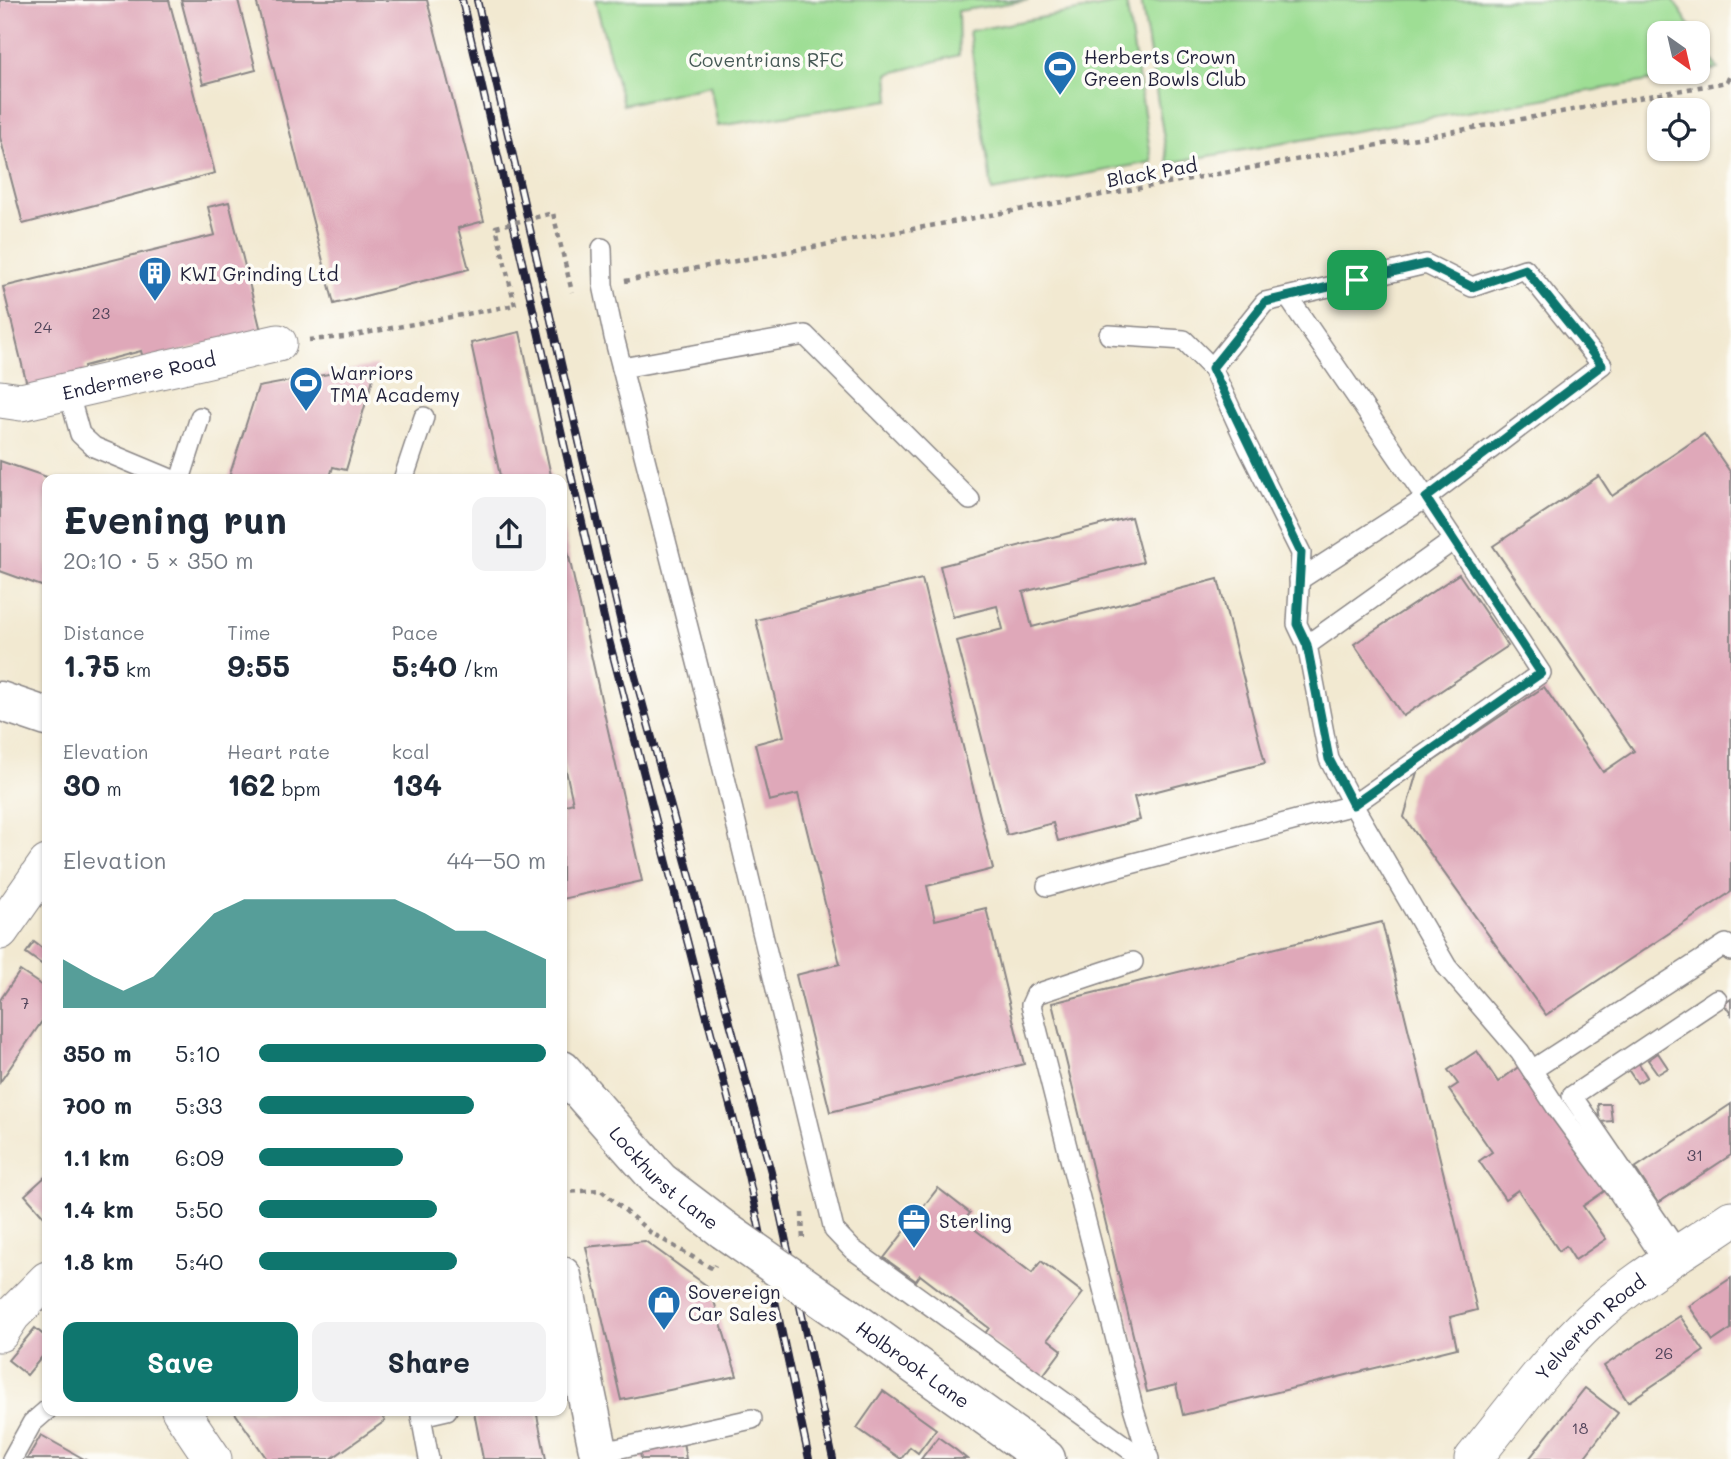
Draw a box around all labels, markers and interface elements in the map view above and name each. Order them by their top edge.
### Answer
north arrow [1647,21,1710,84]
map controls [1647,21,1710,161]
place label: Herberts Crown Green Bowls Club [1084,44,1246,91]
park label: Coventrians RFC [689,47,843,72]
sports icon: Herberts Crown Green Bowls Club [1041,48,1079,97]
button: locate [1647,98,1710,161]
street label: Black Pad [1105,152,1199,192]
pin [1327,250,1387,310]
building icon: KWI Grinding Ltd [136,254,174,303]
place label: KWI Grinding Ltd [180,261,338,286]
icon: arrive [1338,261,1376,299]
house number: 23 [92,302,110,323]
house number: 24 [34,316,53,337]
street label: Endermere Road [60,345,218,405]
place label: Warriors TMA Academy [330,360,460,407]
sports icon: Warriors TMA Academy [287,364,325,413]
text: Evening run [63,494,287,544]
button: share [472,497,546,571]
text: 20:10 · 5 × 350 m [63,545,254,575]
text: Distance [63,620,145,645]
text: Time [227,620,271,645]
text: Pace [392,620,438,645]
text: 1.75 [63,645,120,685]
text: 9:55 [227,645,290,685]
text: 5:40 [392,645,457,685]
text: km [120,657,151,682]
text: /km [457,657,498,682]
text: Elevation [63,739,148,764]
text: Heart rate [227,739,330,764]
text: kcal [392,739,430,764]
text: 30 [63,764,100,804]
text: 162 [227,764,276,804]
text: 134 [392,764,442,804]
text: m [100,776,122,801]
text: bpm [276,776,321,801]
text: Elevation [63,845,166,875]
text: 44–50 m [447,845,546,875]
house number: 7 [21,992,30,1013]
text: 350 m [63,1038,132,1068]
text: 5:10 [175,1038,220,1068]
text: 700 m [63,1090,132,1120]
text: 5:33 [175,1090,223,1120]
street label: Lockhurst Lane [605,1121,724,1234]
text: 1.1 km [63,1142,129,1172]
text: 6:09 [175,1142,224,1172]
house number: 31 [1687,1144,1703,1165]
text: 1.4 km [63,1194,134,1224]
text: 5:50 [175,1194,223,1224]
office icon: Sterling [895,1201,933,1250]
place label: Sterling [939,1208,1012,1233]
text: 1.8 km [63,1246,133,1276]
text: 5:40 [175,1246,223,1276]
street label: Yelverton Road [1529,1268,1650,1385]
place label: Sovereign Car Sales [688,1279,780,1326]
shop icon: Sovereign Car Sales [645,1283,683,1332]
street label: Holbrook Lane [852,1315,975,1413]
button: Save [63,1322,298,1402]
button: Share [312,1322,546,1402]
house number: 26 [1655,1342,1673,1363]
house number: 18 [1572,1417,1589,1438]

